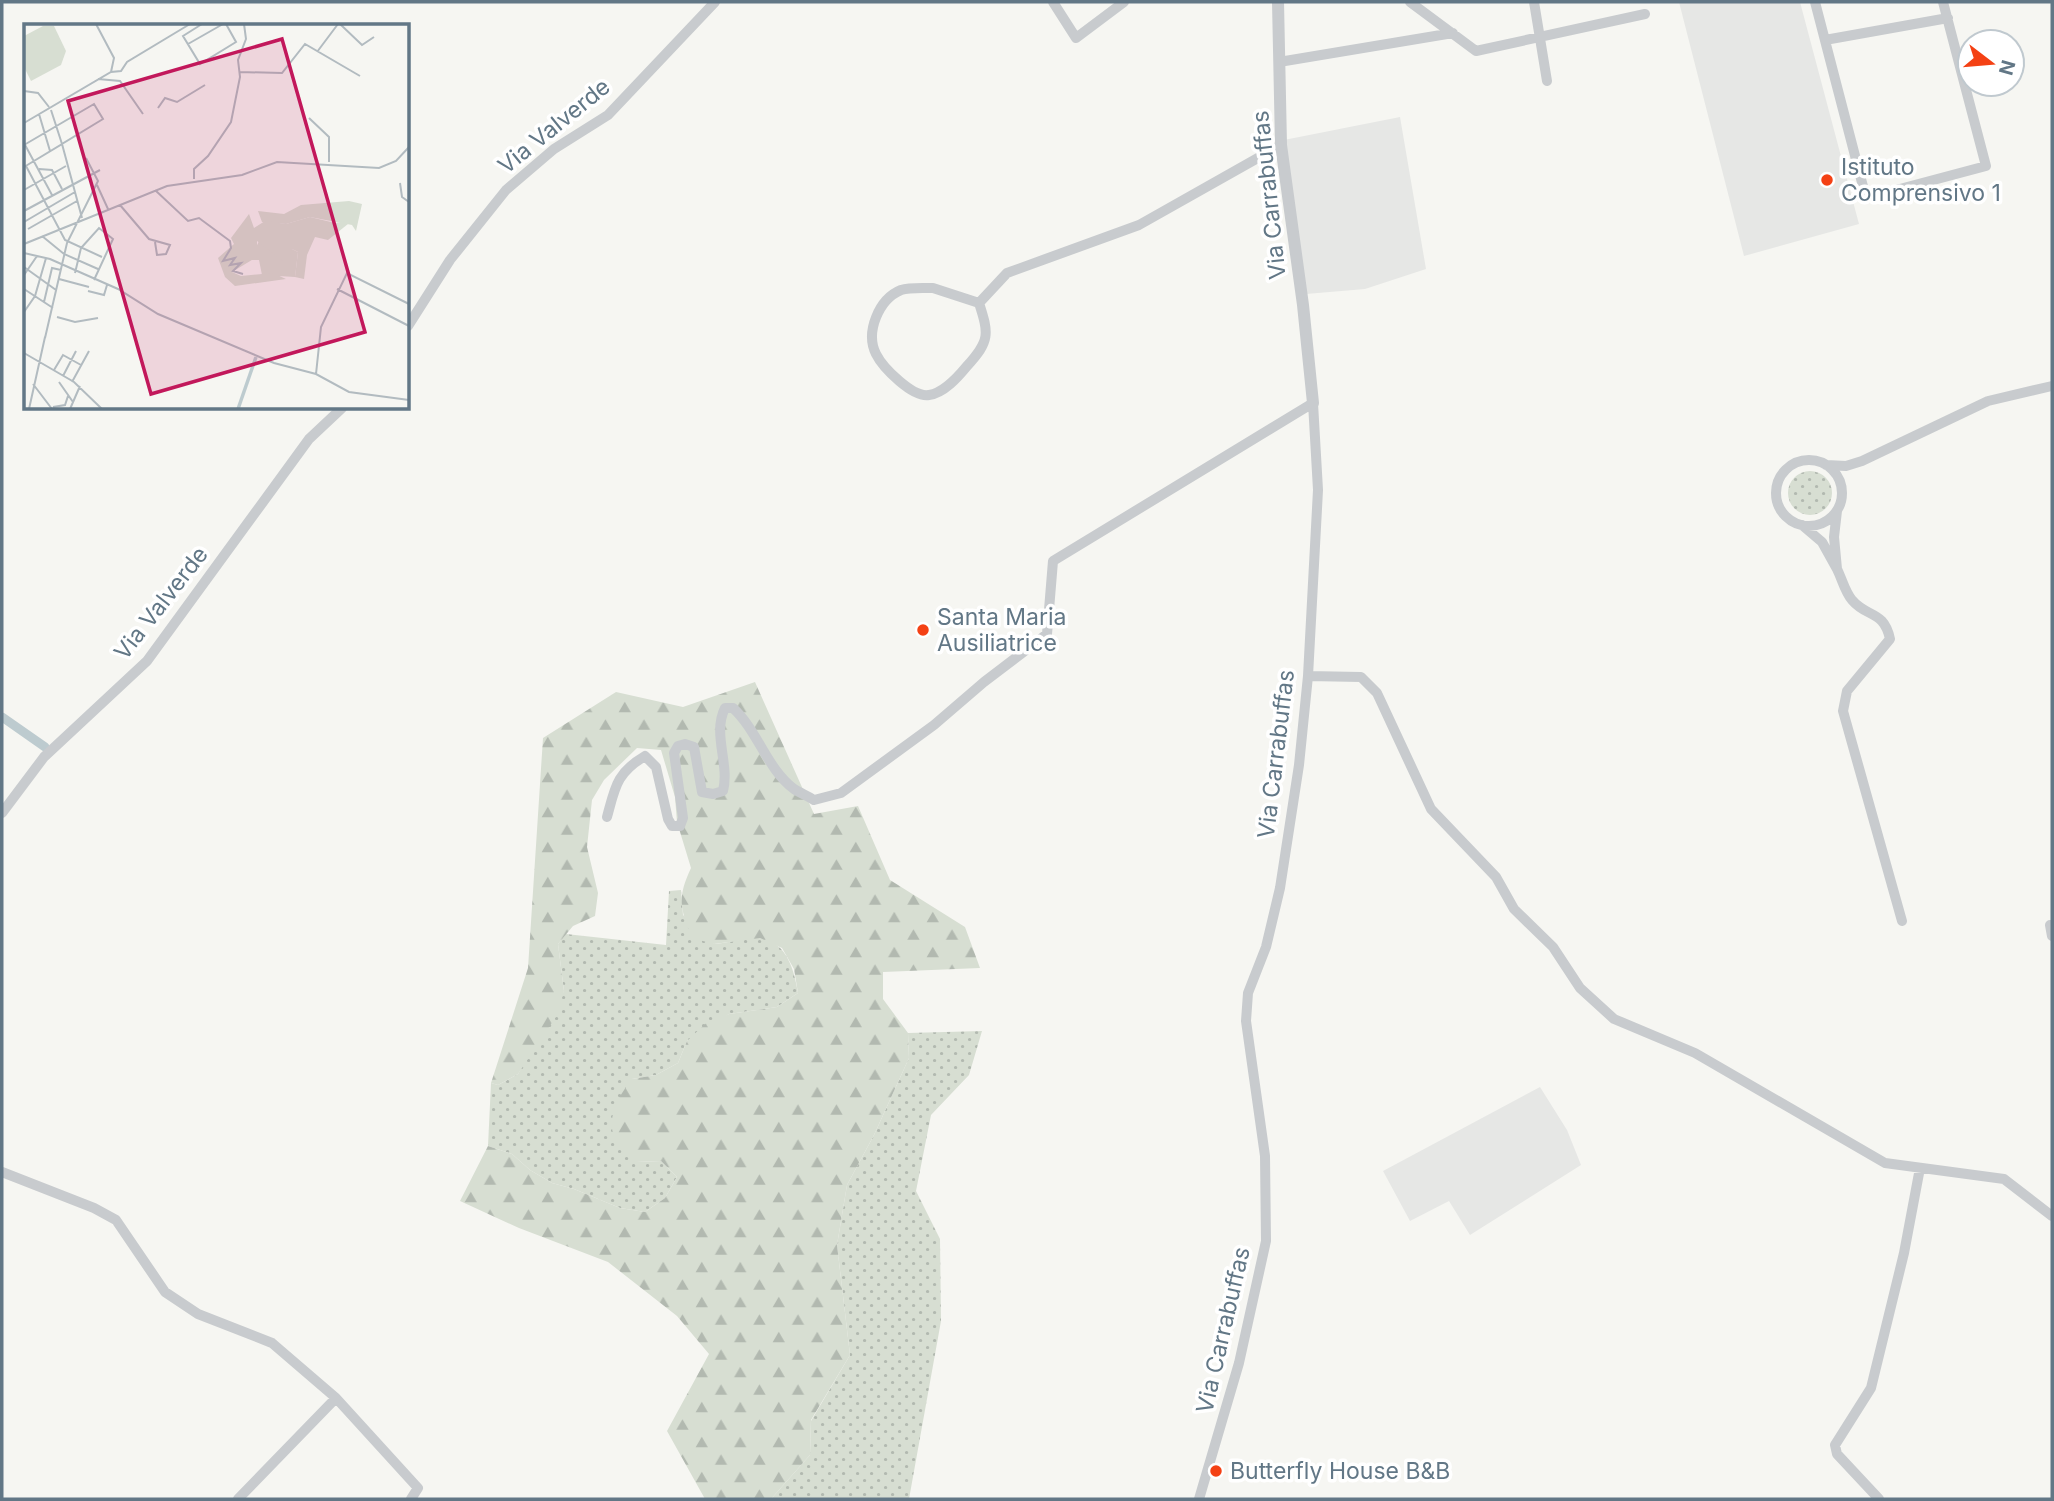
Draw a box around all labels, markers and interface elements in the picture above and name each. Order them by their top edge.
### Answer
inset map [24,24,410,410]
north arrow [1956,28,2026,98]
text: N [1994,57,2020,78]
street label: Via Valverde [492,72,616,180]
street label: Via Carrabuffas [1246,109,1292,281]
place label: Istituto Comprensivo 1 [1841,153,2001,207]
marker: Istituto Comprensivo 1 [1819,172,1835,188]
street label: Via Valverde [108,541,214,665]
place label: Santa Maria Ausiliatrice [937,603,1066,657]
marker: Santa Maria Ausiliatrice [915,622,931,638]
street label: Via Carrabuffas [1252,668,1300,840]
street label: Via Carrabuffas [1190,1244,1256,1416]
place label: Butterfly House B&B [1230,1457,1450,1485]
marker: Butterfly House B&B [1208,1463,1224,1479]

